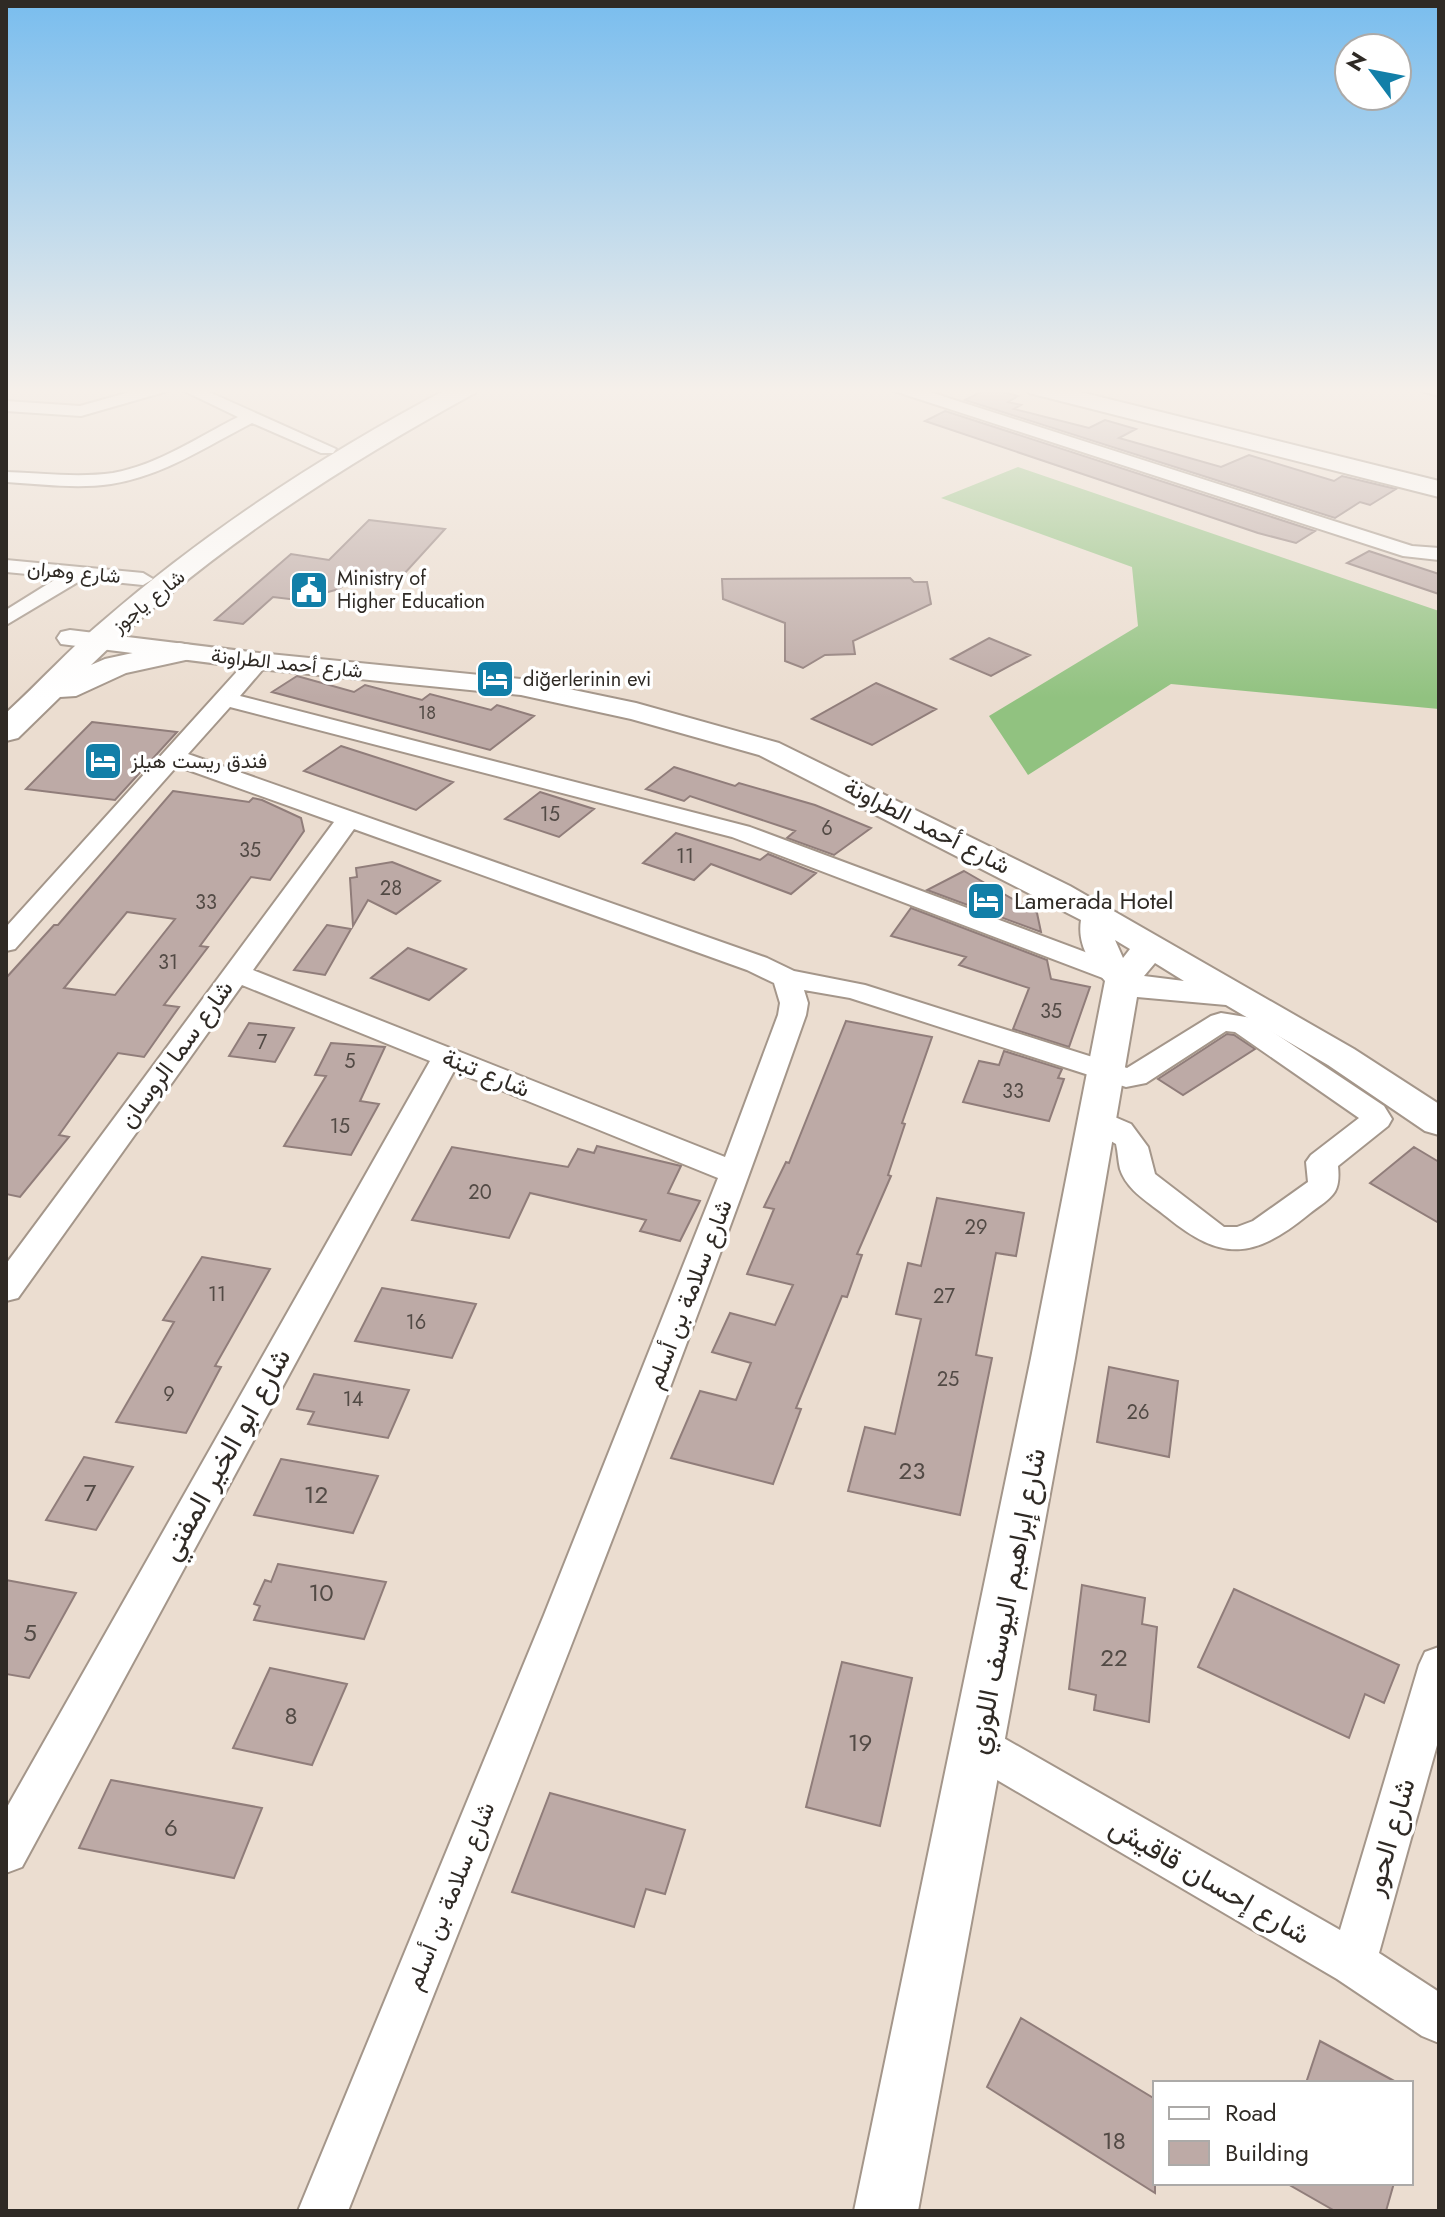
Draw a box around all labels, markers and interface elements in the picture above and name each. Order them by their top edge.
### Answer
north arrow [1333,32,1413,112]
text: N [1338,46,1374,77]
street label: شارع وهران [26,554,122,591]
street label: شارع ياجوز [105,563,191,641]
place label: Ministry of Higher Education [337,564,485,616]
public building icon: Ministry of Higher Education [288,569,330,611]
street label: شارع أحمد الطراونة [210,641,364,686]
hotel icon: diğerlerinin evi [474,658,516,700]
place label: diğerlerinin evi [523,665,651,694]
house number: 18 [418,700,436,726]
hotel icon: فندق ريست هيلز [82,740,124,782]
place label: فندق ريست هيلز [130,747,267,776]
street label: شارع أحمد الطراونة [838,768,1017,883]
house number: 15 [540,800,560,829]
house number: 6 [821,814,833,843]
house number: 35 [239,836,261,865]
house number: 11 [676,842,694,871]
house number: 28 [380,874,402,903]
hotel icon: Lamerada Hotel [965,880,1007,922]
place label: Lamerada Hotel [1014,883,1174,918]
house number: 33 [195,888,217,917]
house number: 31 [158,948,178,977]
street label: شارع سما الروسان [110,973,241,1135]
house number: 35 [1040,997,1062,1026]
house number: 7 [257,1028,268,1057]
street label: شارع تبنة [437,1039,535,1106]
house number: 5 [344,1047,356,1076]
house number: 33 [1002,1077,1024,1106]
house number: 15 [330,1112,350,1141]
house number: 20 [468,1178,492,1207]
street label: شارع سلامة بن أسلم [636,1194,741,1394]
house number: 29 [965,1213,987,1242]
house number: 11 [208,1280,226,1309]
house number: 27 [933,1282,955,1311]
house number: 16 [406,1308,426,1337]
street label: شارع ابو الخير المفتي [150,1341,303,1569]
house number: 25 [937,1365,959,1394]
house number: 9 [163,1380,175,1409]
house number: 14 [343,1385,364,1414]
house number: 26 [1127,1398,1149,1427]
street label: شارع إبراهيم اليوسف اللوزي [957,1445,1058,1758]
house number: 23 [899,1453,925,1488]
house number: 7 [84,1475,97,1510]
house number: 12 [304,1477,328,1512]
house number: 10 [308,1575,334,1610]
house number: 5 [23,1615,37,1650]
house number: 22 [1100,1640,1128,1675]
house number: 8 [284,1698,298,1733]
house number: 19 [848,1725,872,1760]
street label: شارع الحور [1353,1774,1426,1902]
street label: شارع سلامة بن أسلم [396,1796,503,1995]
street label: شارع إحسان قاقيش [1102,1806,1318,1955]
house number: 6 [164,1810,178,1845]
legend [1153,2081,1413,2185]
text: Road [1225,2095,1277,2130]
house number: 18 [1102,2123,1126,2158]
text: Building [1225,2135,1309,2170]

